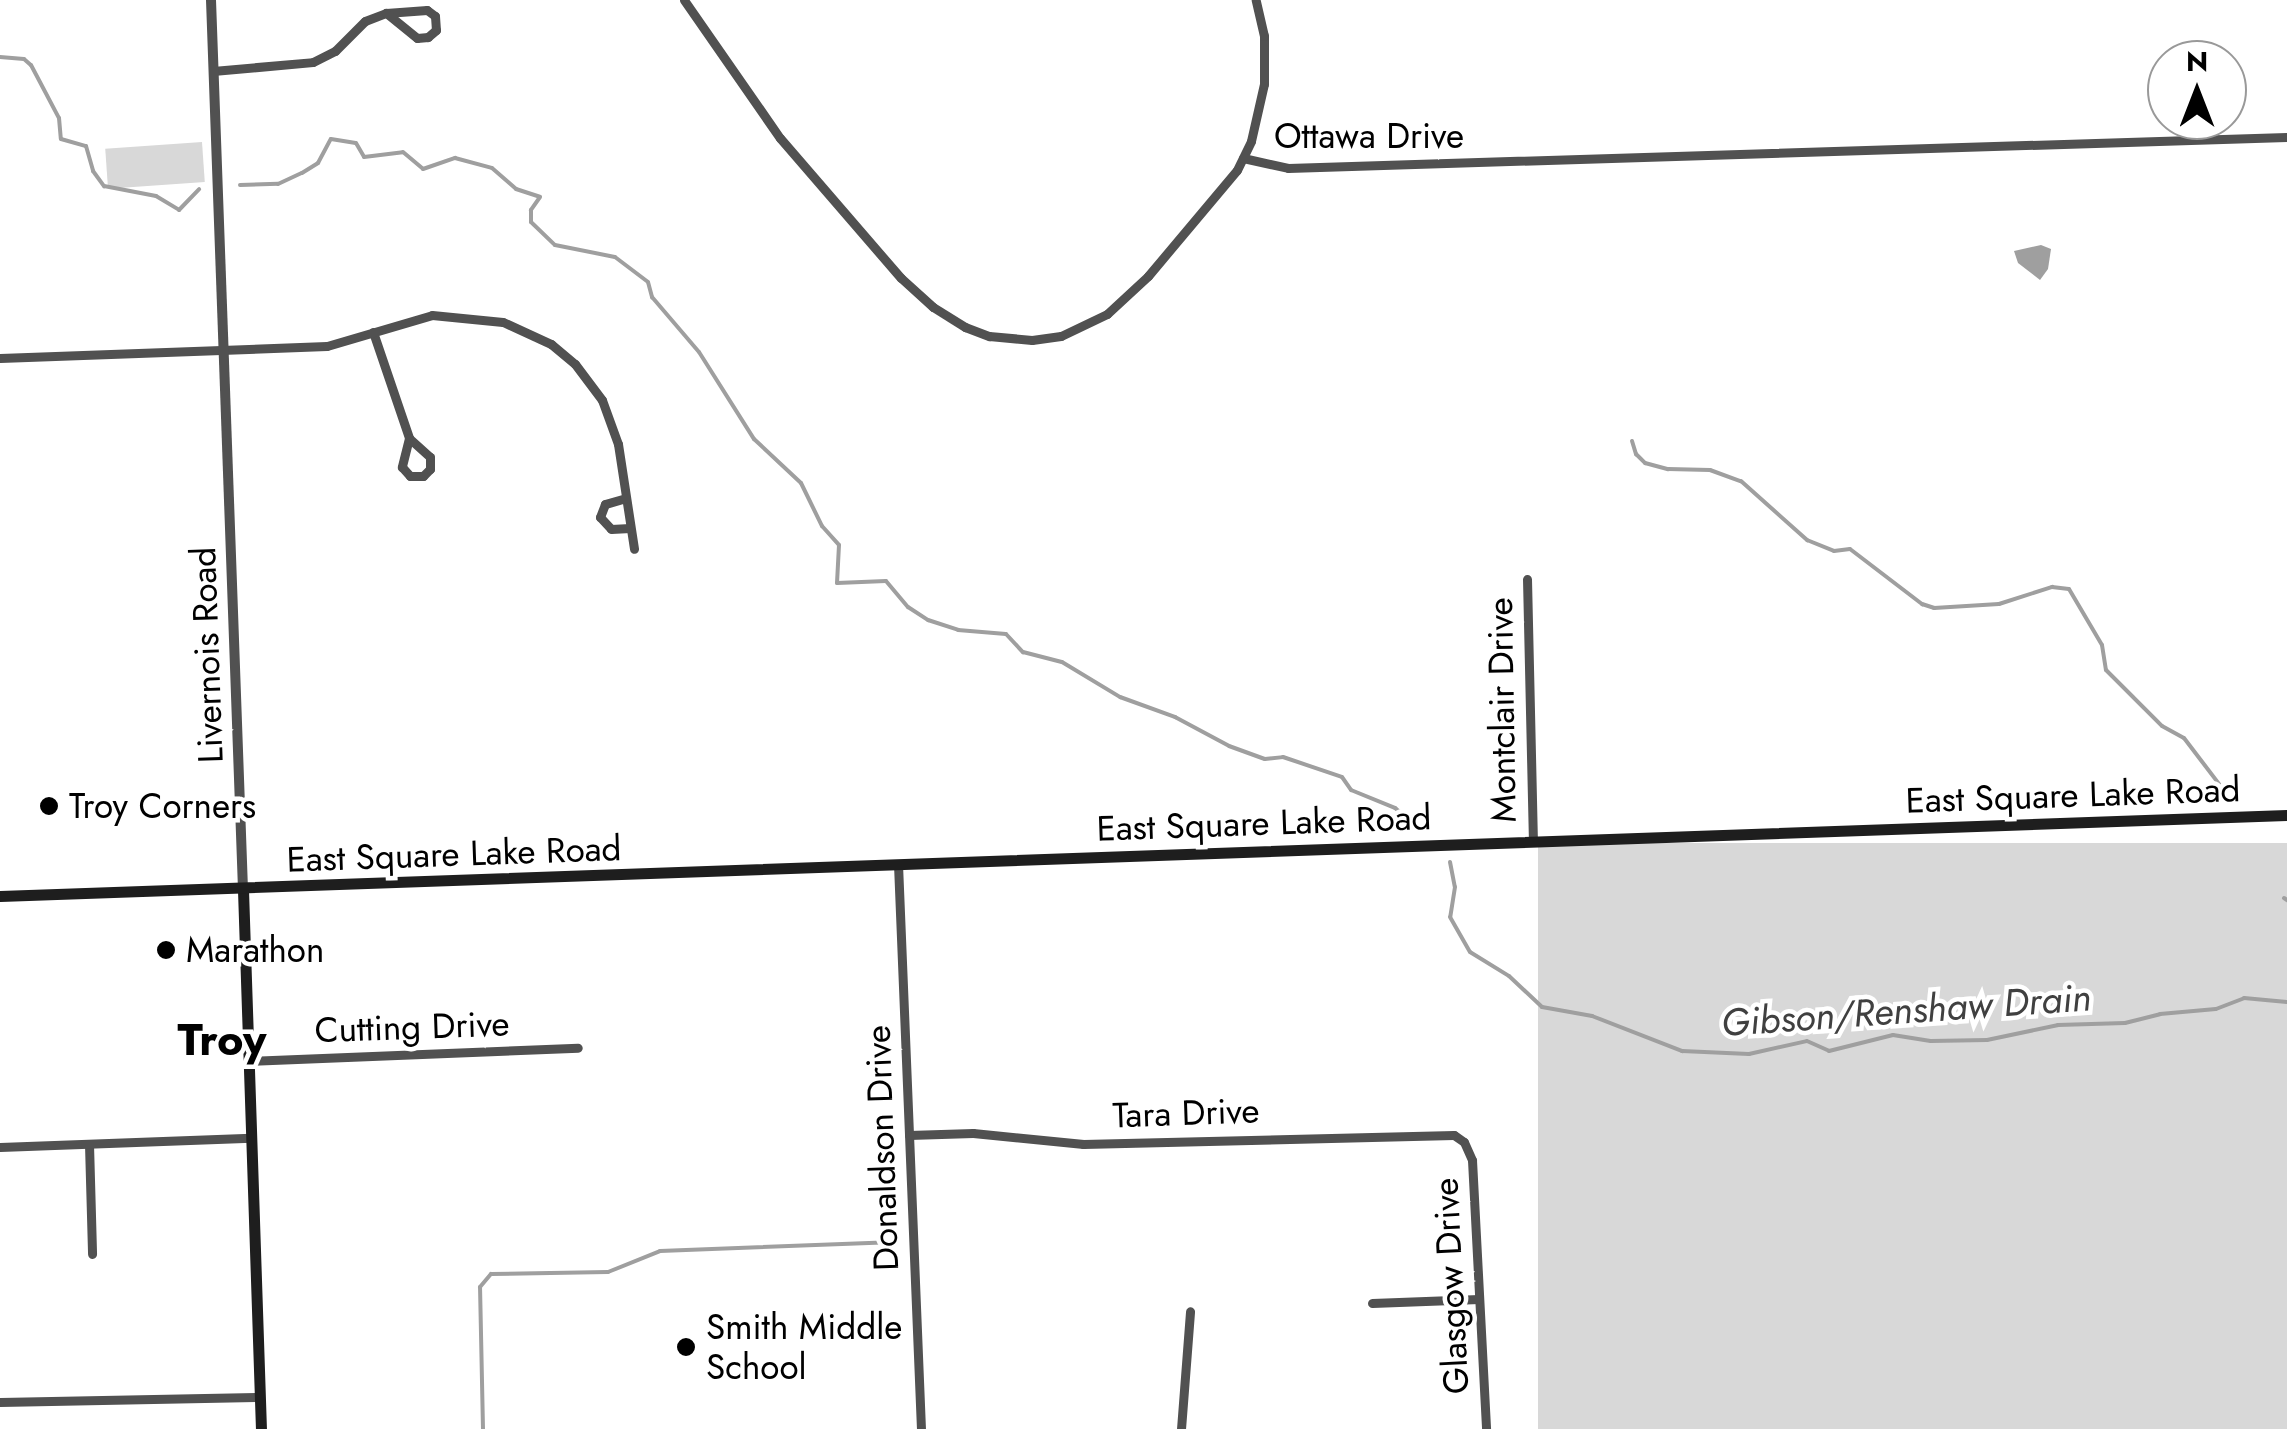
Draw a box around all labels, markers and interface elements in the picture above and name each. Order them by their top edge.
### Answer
north arrow [2147,40,2247,140]
text: N [2186,41,2208,82]
street label: Ottawa Drive [1274,115,1464,157]
street label: Livernois Road [182,546,232,764]
street label: Montclair Drive [1479,597,1525,823]
street label: East Square Lake Road [1905,768,2241,822]
place label: Troy Corners [69,785,256,827]
marker: Troy Corners [38,795,60,817]
street label: East Square Lake Road [1096,796,1432,850]
street label: East Square Lake Road [286,827,622,881]
place label: Marathon [186,929,324,971]
marker: Marathon [155,939,177,961]
water label: Gibson/Renshaw Drain [1720,974,2092,1046]
street label: Cutting Drive [314,1003,510,1051]
district label: Troy [178,1013,266,1067]
street label: Donaldson Drive [857,1024,907,1272]
street label: Tara Drive [1112,1089,1260,1137]
street label: Glasgow Drive [1424,1177,1478,1395]
place label: Smith Middle School [706,1306,902,1388]
marker: Smith Middle School [675,1336,697,1358]

